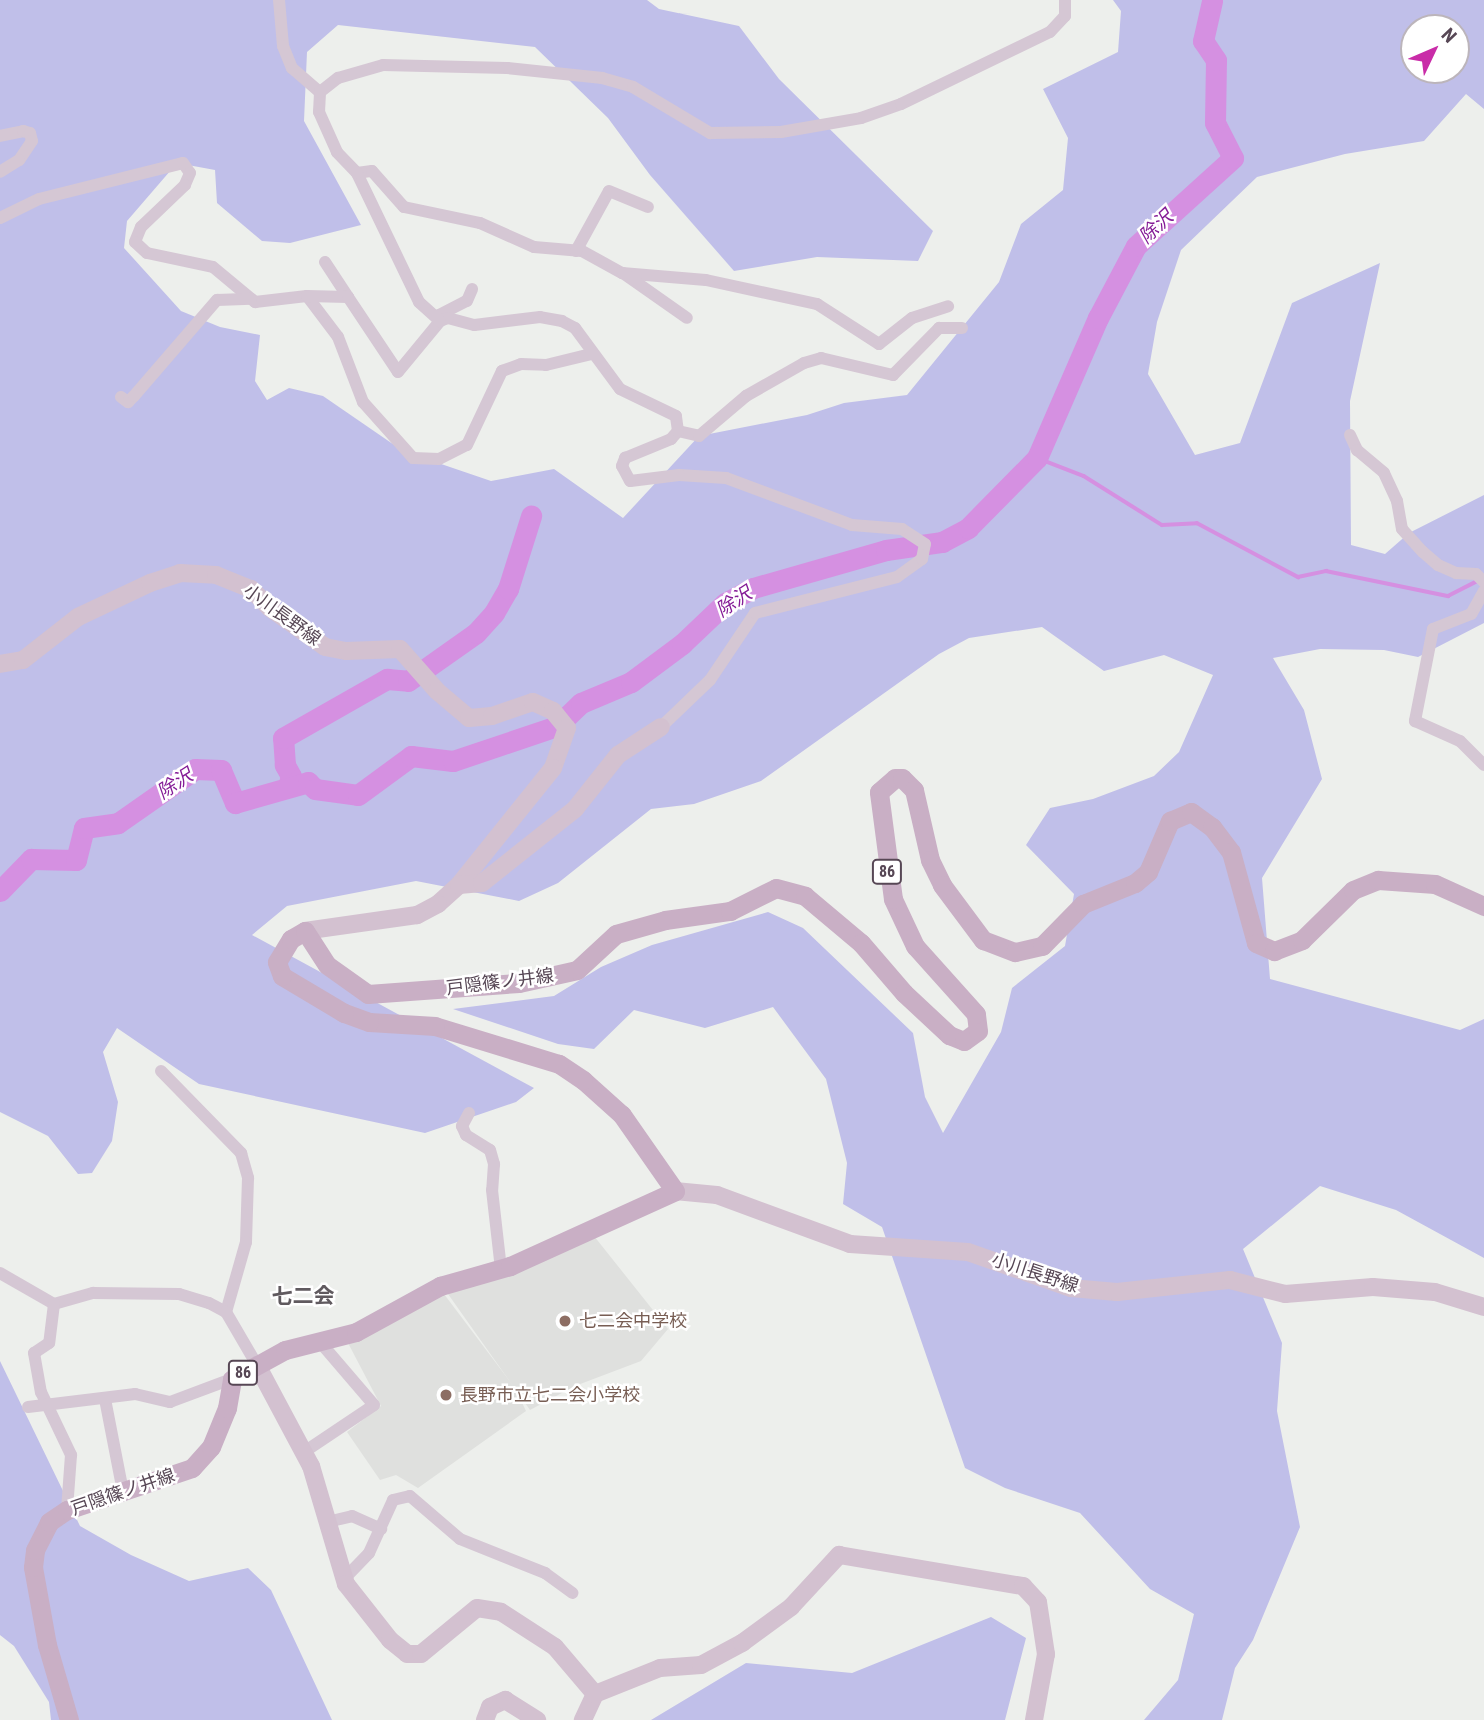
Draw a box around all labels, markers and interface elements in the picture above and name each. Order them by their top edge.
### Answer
north arrow [1400,14,1470,84]
text: N [1437,23,1461,48]
water label: 除沢 [1134,206,1178,248]
street label: 小川長野線 [239,580,325,650]
water label: 除沢 [712,582,756,622]
water label: 除沢 [153,764,197,804]
road number: 86 [871,860,903,884]
street label: 戸隠篠ノ井線 [445,965,555,999]
street label: 小川長野線 [989,1249,1081,1297]
district label: 七二会 [272,1283,334,1309]
place label: 七二会中学校 [579,1310,687,1332]
marker: 七二会中学校 [557,1313,573,1329]
road number: 86 [227,1360,259,1386]
place label: 長野市立七二会小学校 [460,1384,640,1406]
marker: 長野市立七二会小学校 [438,1387,454,1403]
street label: 戸隠篠ノ井線 [68,1464,178,1520]

